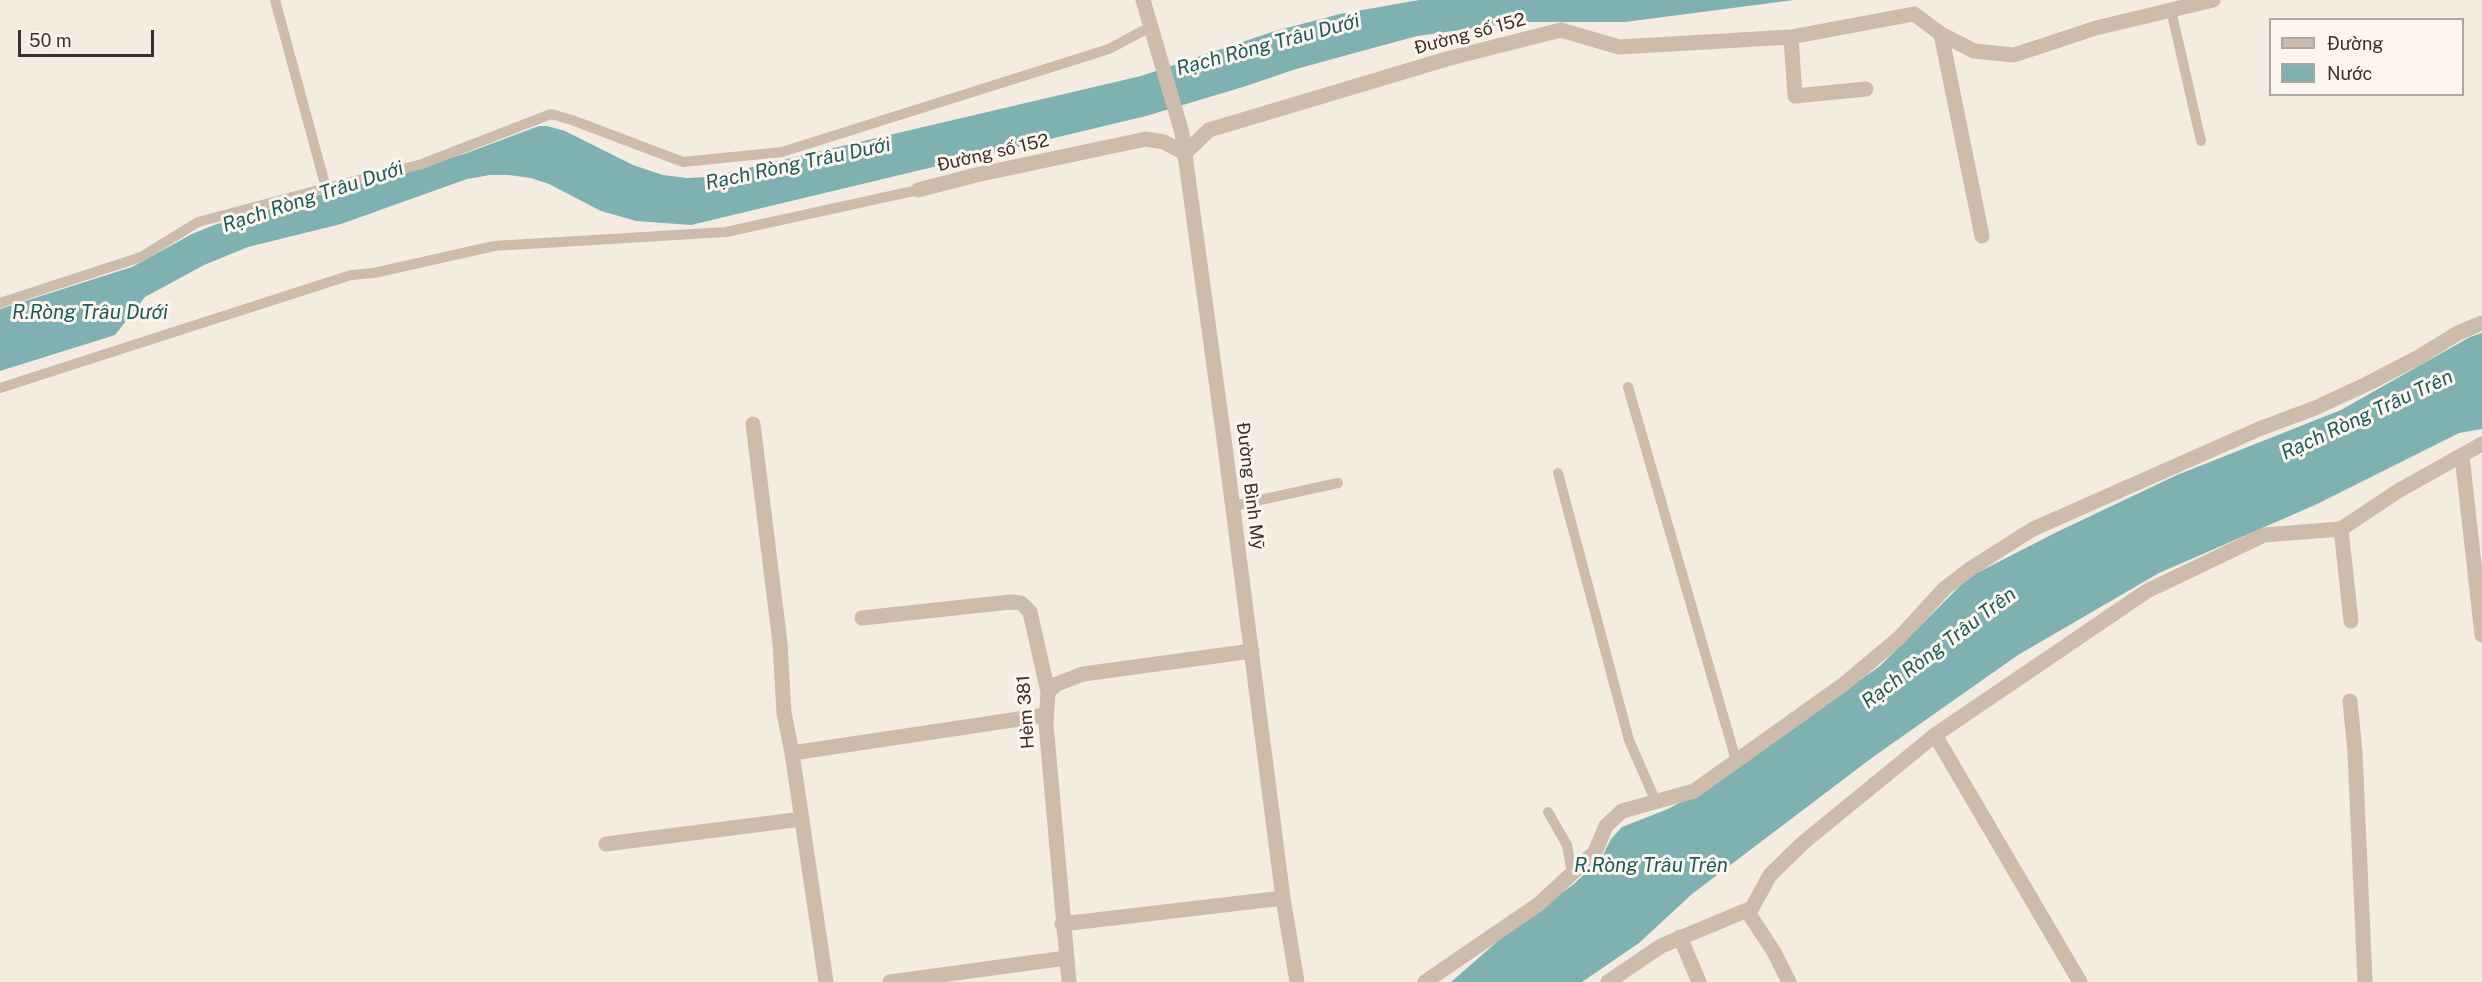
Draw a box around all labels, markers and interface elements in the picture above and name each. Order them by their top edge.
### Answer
water label: Rạch Ròng Trâu Dưới [1174,9,1362,81]
street label: Đường số 152 [1412,9,1528,59]
scale bar [21,18,158,56]
legend [2269,18,2464,96]
text: 50 m [29,30,72,51]
text: Đường [2327,33,2384,54]
text: Nước [2327,63,2372,84]
street label: Đường số 152 [935,130,1051,176]
water label: Rạch Ròng Trâu Dưới [703,133,893,195]
water label: Rạch Ròng Trâu Dưới [219,156,407,238]
water label: R.Ròng Trâu Dưới [12,301,168,325]
water label: Rạch Ròng Trâu Trên [2277,365,2457,465]
street label: Đường Bình Mỹ [1231,421,1269,551]
water label: Rạch Ròng Trâu Trên [1857,582,2021,714]
street label: Hẻm 381 [1013,674,1039,750]
water label: R.Ròng Trâu Trên [1574,854,1728,878]

